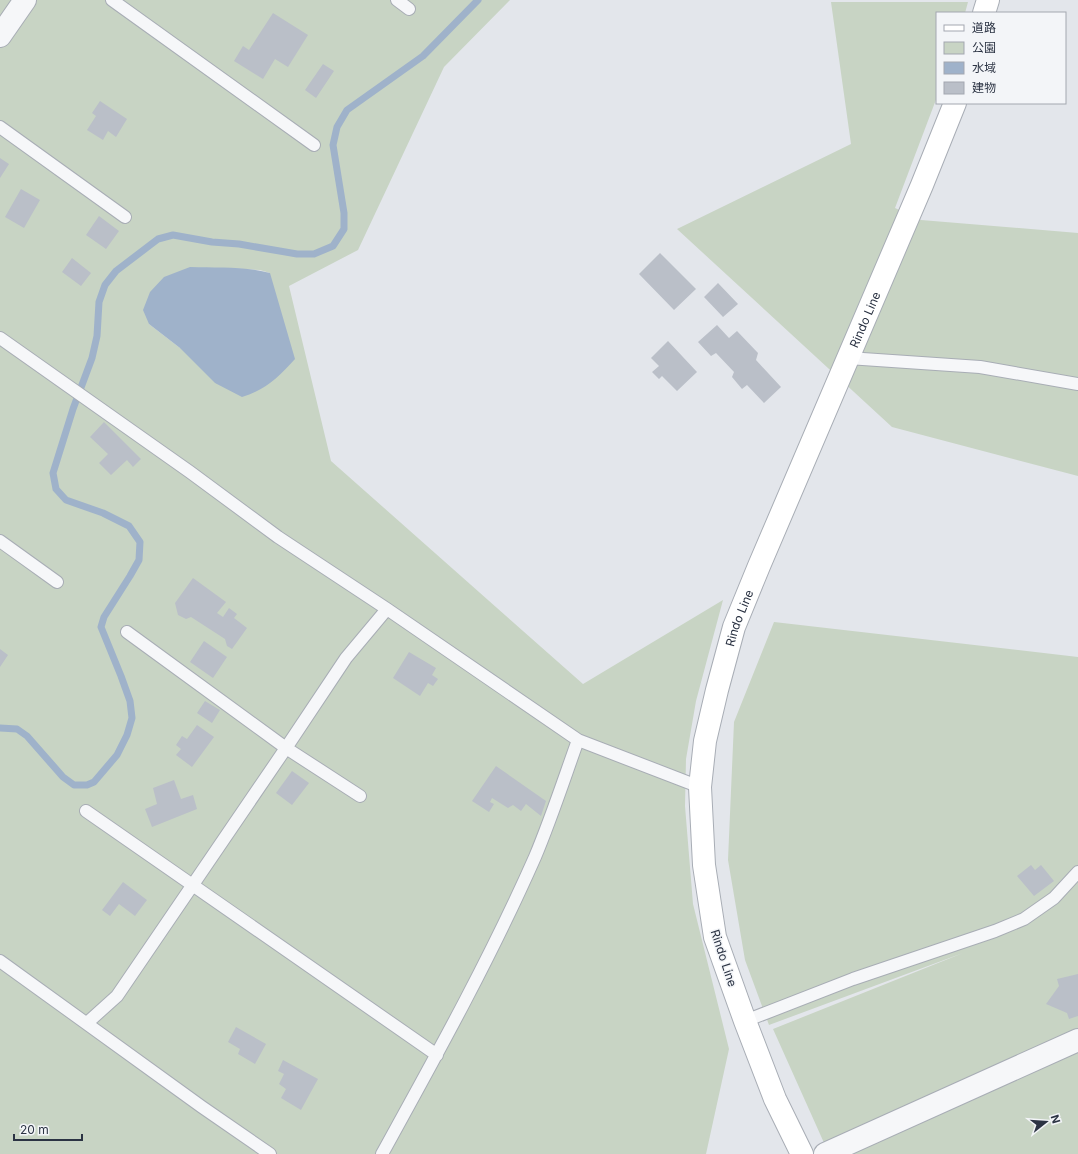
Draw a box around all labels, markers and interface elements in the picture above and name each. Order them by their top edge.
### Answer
legend [936,12,1066,104]
text: 道路 [972,20,996,35]
text: 公園 [972,40,996,55]
text: 水域 [972,60,996,75]
text: 建物 [972,80,996,95]
street label: Rindo Line [846,289,883,350]
street label: Rindo Line [722,587,756,648]
street label: Rindo Line [708,927,740,989]
north arrow [1026,1102,1066,1142]
text: N [1048,1113,1063,1125]
scale bar [14,1116,82,1142]
text: 20 m [20,1122,49,1137]

